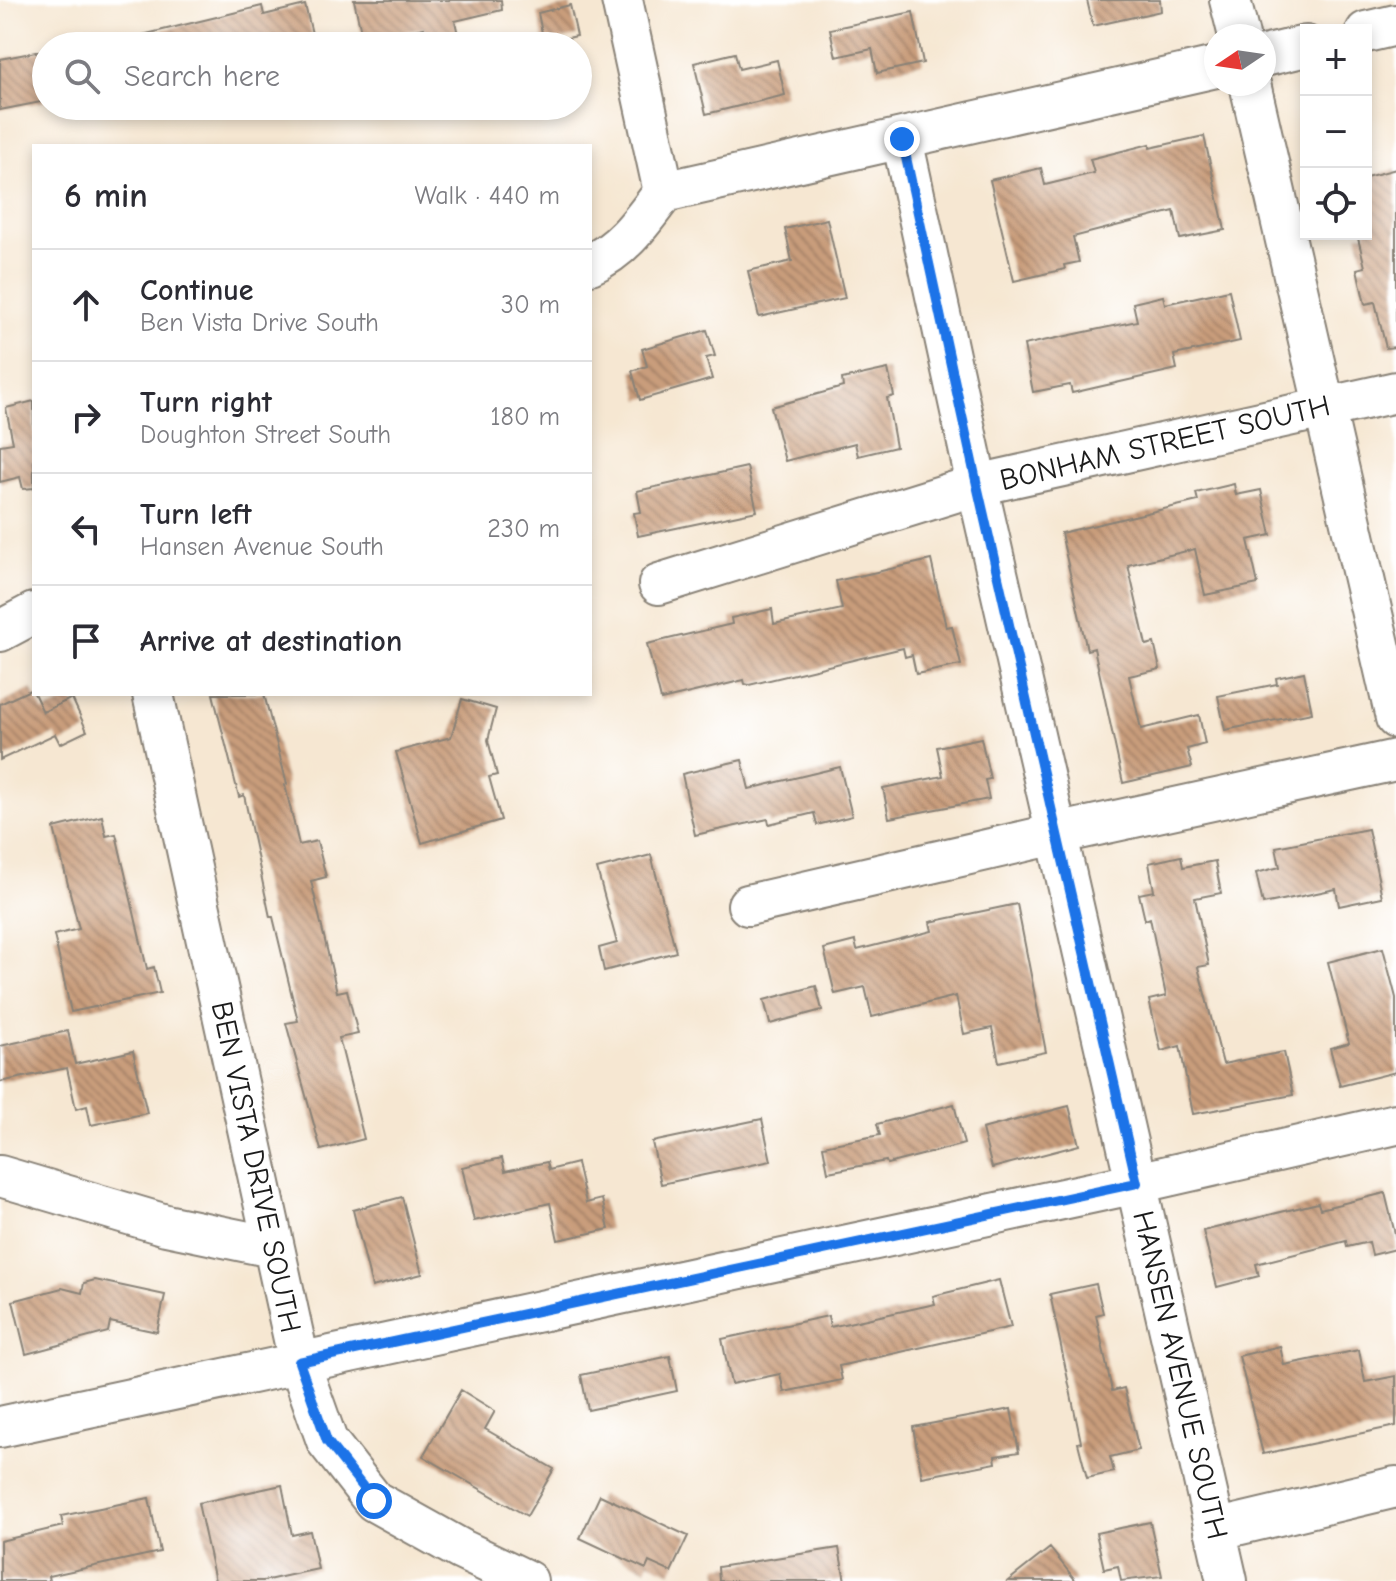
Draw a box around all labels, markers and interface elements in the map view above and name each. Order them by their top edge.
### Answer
north arrow [1204,24,1276,96]
map controls [1300,24,1372,240]
button: + [1300,24,1372,96]
search box [32,32,592,120]
icon: search [60,54,104,98]
text: Search here [124,59,280,94]
button: − [1300,96,1372,168]
route end [884,121,920,157]
button: locate [1300,168,1372,240]
text: 6 min [64,176,148,216]
text: Walk · 440 m [414,181,560,211]
text: Continue [140,273,254,308]
icon: ahead [64,283,108,327]
text: 30 m [501,290,560,320]
text: Ben Vista Drive South [140,308,379,338]
text: Turn right [140,385,272,420]
street label: BONHAM STREET SOUTH [996,388,1334,498]
icon: right [64,395,108,439]
text: 180 m [490,402,560,432]
text: Doughton Street South [140,420,391,450]
text: Turn left [140,497,252,532]
icon: left [64,507,108,551]
text: 230 m [487,514,560,544]
text: Hansen Avenue South [140,532,384,562]
icon: arrive [64,619,108,663]
text: Arrive at destination [140,624,402,659]
street label: BEN VISTA DRIVE SOUTH [204,998,308,1336]
street label: HANSEN AVENUE SOUTH [1125,1207,1235,1543]
route start [356,1483,392,1519]

